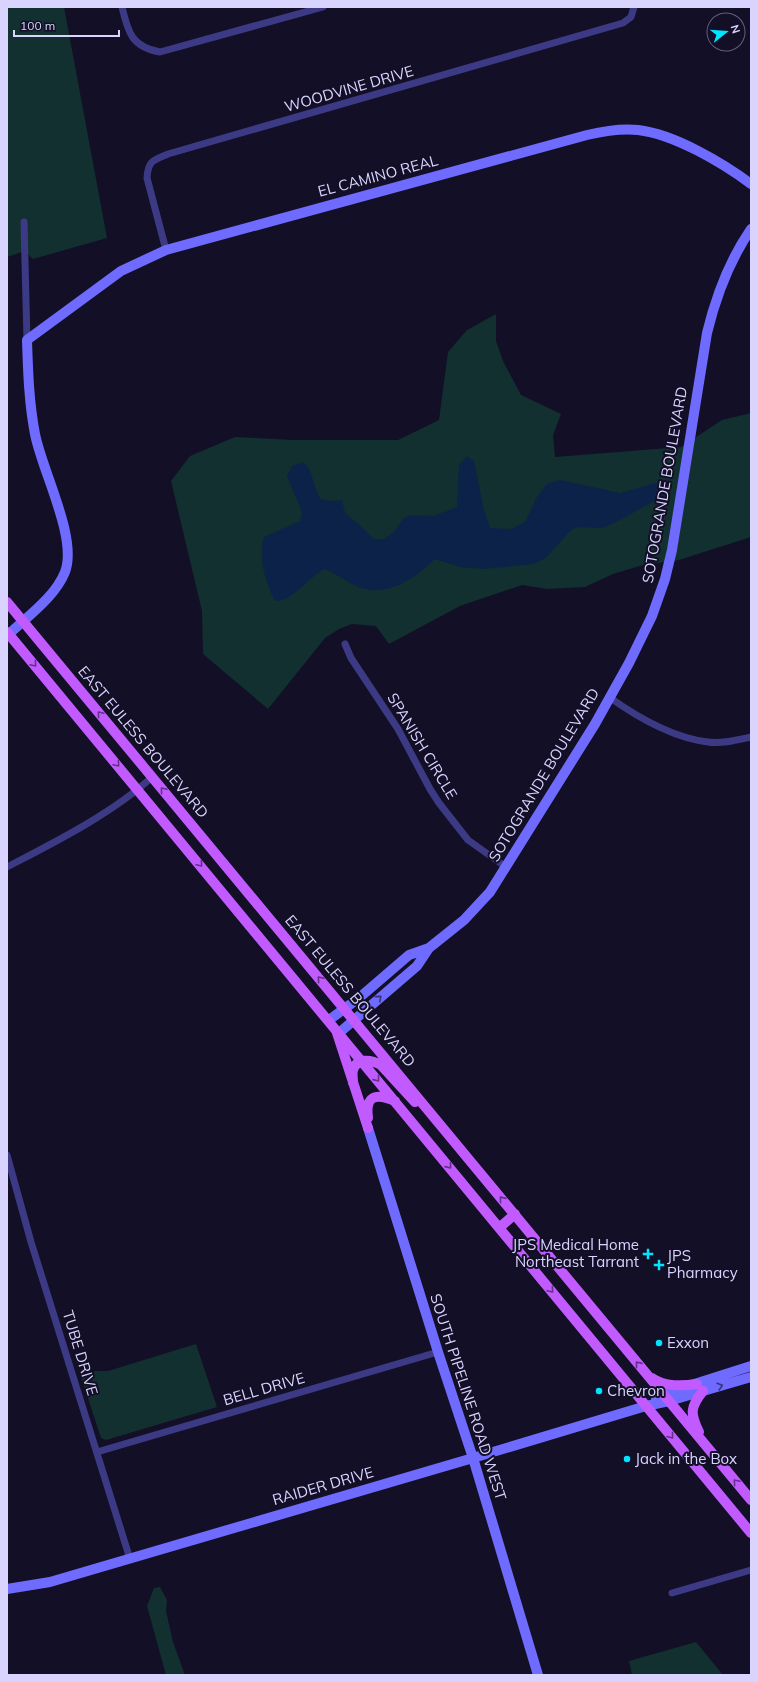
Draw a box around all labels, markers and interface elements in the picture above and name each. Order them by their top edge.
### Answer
scale bar [14,12,119,38]
north arrow [706,12,746,52]
text: 100 m [20,18,55,33]
text: N [728,23,743,35]
street label: WOODVINE DRIVE [282,61,416,116]
street label: EL CAMINO REAL [316,150,440,201]
street label: SOTOGRANDE BOULEVARD [638,385,691,585]
one-way arrow [29,660,36,667]
street label: EAST EULESS BOULEVARD [74,662,213,822]
street label: SOTOGRANDE BOULEVARD [484,684,603,865]
street label: SPANISH CIRCLE [383,689,462,802]
one-way arrow [98,712,105,719]
one-way arrow [112,760,119,767]
one-way arrow [161,787,168,794]
one-way arrow [195,860,202,867]
street label: EAST EULESS BOULEVARD [281,911,420,1071]
one-way arrow [318,976,325,983]
one-way arrow [375,996,382,1003]
one-way arrow [373,1074,380,1082]
one-way arrow [444,1162,451,1169]
one-way arrow [500,1196,507,1203]
place label: JPS Medical Home Northeast Tarrant [512,1235,639,1271]
place label: JPS Pharmacy [667,1246,738,1282]
marker: JPS Medical Home Northeast Tarrant [642,1248,654,1260]
marker: JPS Pharmacy [654,1260,664,1270]
one-way arrow [546,1286,553,1293]
street label: SOUTH PIPELINE ROAD WEST [426,1291,511,1502]
street label: TUBE DRIVE [59,1308,102,1398]
place label: Exxon [667,1333,709,1352]
marker: Exxon [654,1338,664,1348]
one-way arrow [636,1361,643,1368]
street label: BELL DRIVE [221,1368,307,1409]
place label: Chevron [607,1381,665,1400]
one-way arrow [716,1382,723,1391]
marker: Chevron [594,1386,604,1396]
one-way arrow [666,1432,674,1439]
place label: Jack in the Box [635,1449,737,1468]
marker: Jack in the Box [622,1454,632,1464]
street label: RAIDER DRIVE [270,1462,376,1509]
one-way arrow [734,1479,741,1486]

